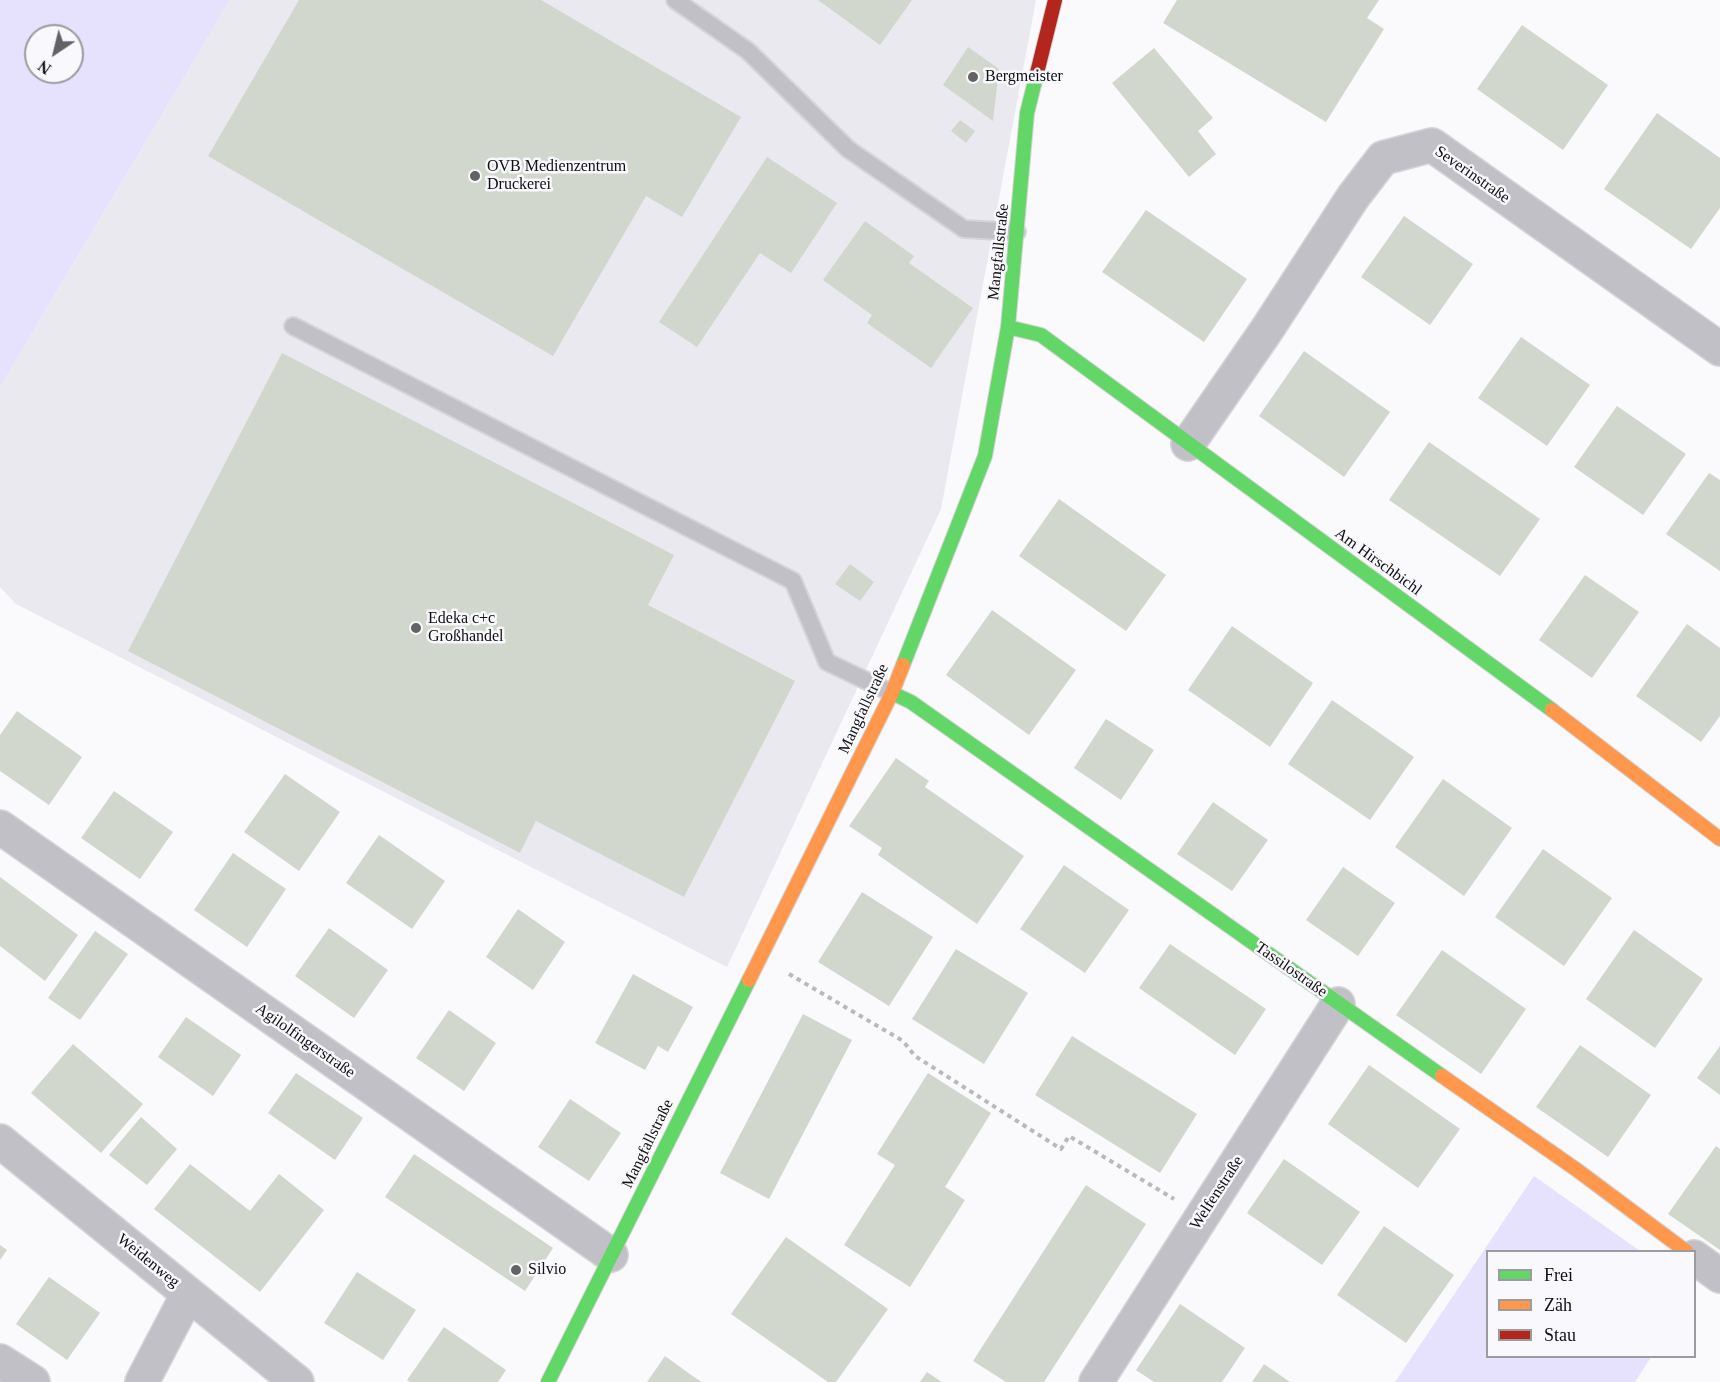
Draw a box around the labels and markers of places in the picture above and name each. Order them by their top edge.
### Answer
place label: Bergmeister [985,67,1063,87]
marker: Bergmeister [966,70,980,84]
place label: OVB Medienzentrum Druckerei [487,157,626,195]
marker: OVB Medienzentrum Druckerei [468,169,482,183]
place label: Edeka c+c Großhandel [428,609,504,647]
marker: Edeka c+c Großhandel [409,621,423,635]
place label: Silvio [528,1260,566,1280]
marker: Silvio [509,1263,523,1277]

